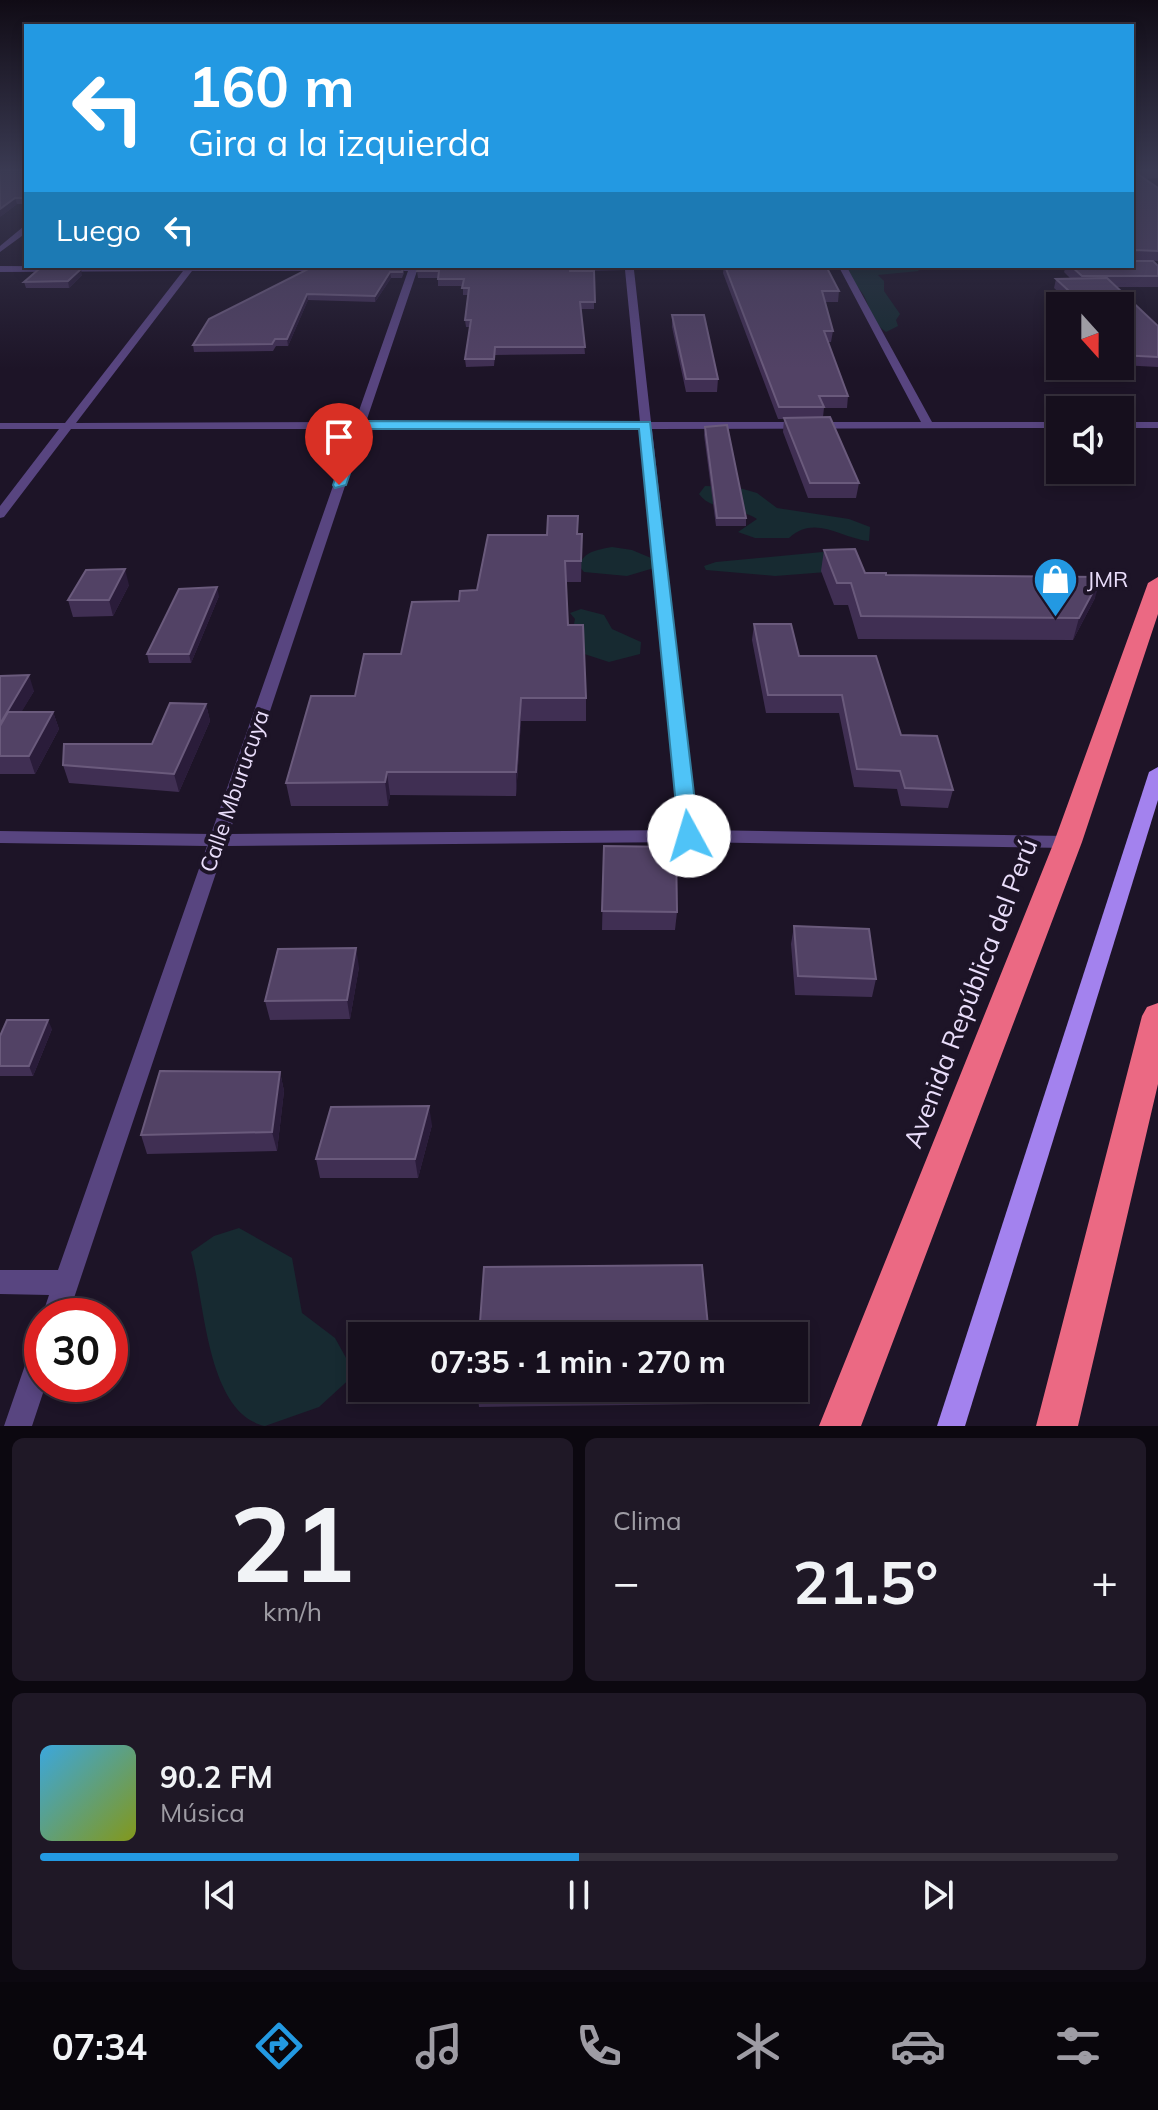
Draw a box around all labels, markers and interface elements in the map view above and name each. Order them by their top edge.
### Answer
text: 160 m [188,51,355,121]
icon: left [56,56,160,160]
text: Gira a la izquierda [188,120,491,165]
icon: left [157,208,201,252]
text: Luego [56,211,141,249]
north arrow [1046,292,1134,380]
map controls [1046,292,1134,484]
button: sound [1046,396,1134,484]
pin [305,403,373,485]
icon: arrive [317,415,361,459]
shop icon: JMR [1032,555,1080,618]
place label: JMR [1087,565,1128,593]
street label: Calle Mburucuya [193,706,275,876]
position arrow [647,794,731,878]
street label: Avenida República del Perú [896,834,1044,1152]
speed limit sign: 30 [24,1298,128,1402]
text: 07:35 · 1 min · 270 m [430,1343,726,1381]
text: 21 [230,1477,355,1608]
text: Clima [613,1504,682,1537]
text: 21.5° [793,1544,938,1619]
text: − [613,1554,639,1609]
text: + [1092,1554,1118,1609]
text: km/h [263,1595,322,1628]
text: 90.2 FM [160,1758,273,1796]
text: Música [160,1796,245,1829]
icon: previous [198,1873,242,1917]
icon: pause [557,1873,601,1917]
icon: next [916,1873,960,1917]
icon: directions [251,2018,307,2074]
icon: music [411,2018,467,2074]
icon: phone [571,2018,627,2074]
icon: climate [730,2018,786,2074]
icon: car [890,2018,946,2074]
icon: filters [1050,2018,1106,2074]
text: 07:34 [52,2024,147,2069]

